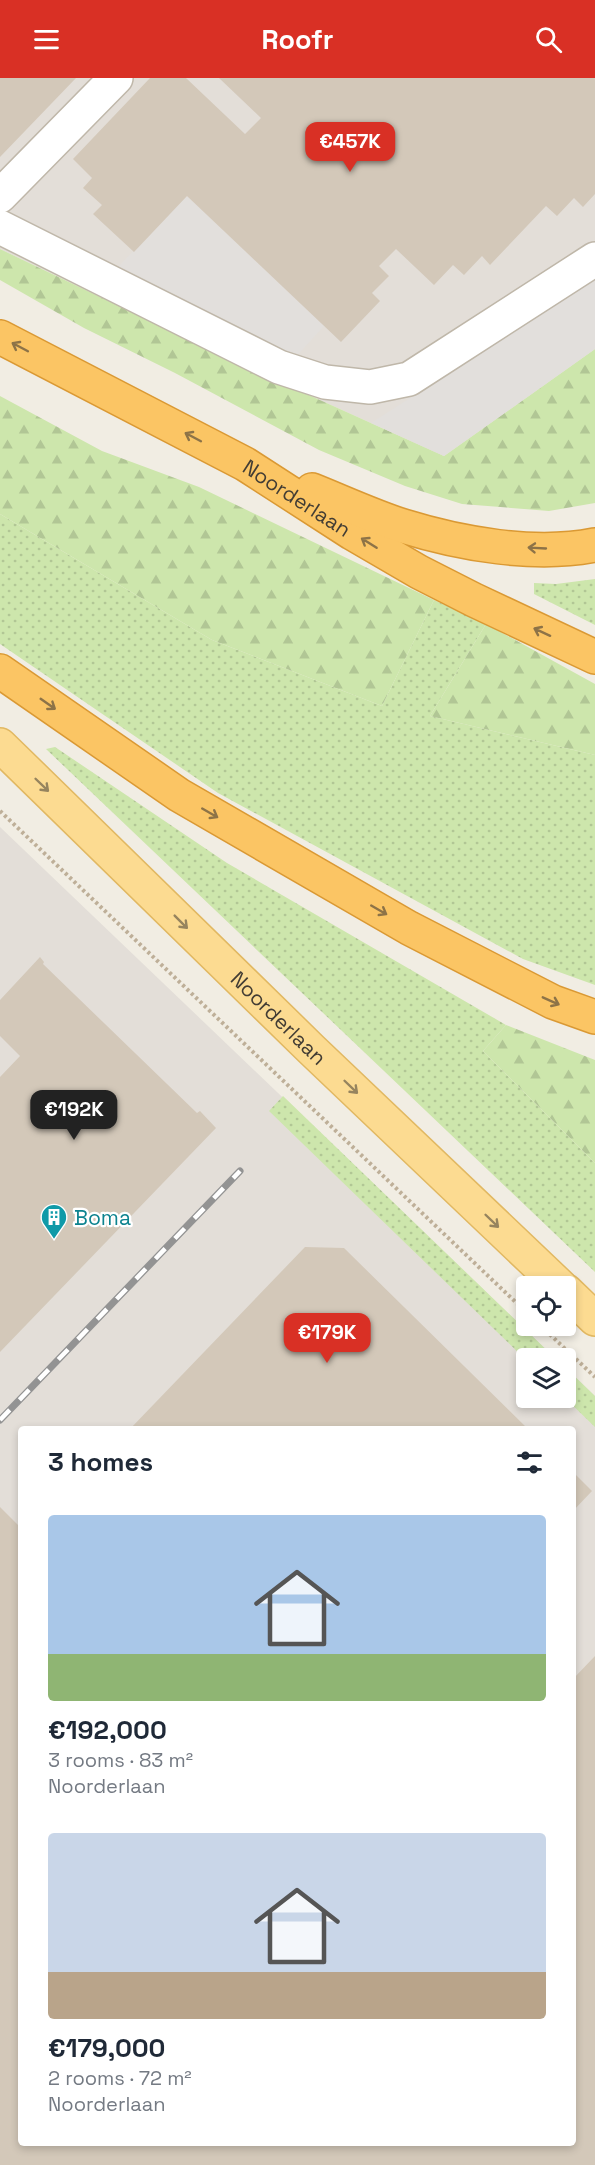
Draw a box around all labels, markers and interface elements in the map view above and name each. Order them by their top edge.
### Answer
text: Roofr [261,22,334,57]
icon: menu [30,23,63,56]
icon: search [532,23,565,56]
pin: €457K [308,122,392,173]
text: €457K [319,128,381,154]
one-way arrow [12,341,30,352]
one-way arrow [185,431,202,443]
street label: Noorderlaan [238,453,356,542]
one-way arrow [361,537,378,549]
one-way arrow [527,543,547,554]
one-way arrow [534,626,552,638]
one-way arrow [39,698,56,710]
one-way arrow [34,778,49,792]
one-way arrow [201,807,218,819]
one-way arrow [370,905,387,917]
one-way arrow [174,914,189,929]
street label: Noorderlaan [225,965,333,1070]
one-way arrow [542,996,560,1007]
one-way arrow [344,1080,359,1094]
pin: €192K [32,1090,116,1141]
text: €192K [44,1096,104,1122]
building icon: Boma [39,1202,69,1240]
place label: Boma [74,1204,131,1231]
one-way arrow [485,1214,500,1229]
map controls [516,1276,576,1408]
button: locate [516,1276,576,1336]
pin: €179K [285,1313,369,1364]
text: €179K [298,1319,356,1345]
button: layers [516,1348,576,1408]
text: 3 homes [48,1445,153,1479]
icon: filters [513,1446,546,1479]
icon: home [243,1554,351,1662]
text: €192,000 [48,1713,167,1747]
text: 3 rooms · 83 m² [48,1747,193,1773]
text: Noorderlaan [48,1773,166,1799]
icon: home [243,1872,351,1980]
text: €179,000 [48,2031,165,2065]
text: 2 rooms · 72 m² [48,2065,192,2091]
text: Noorderlaan [48,2091,166,2117]

